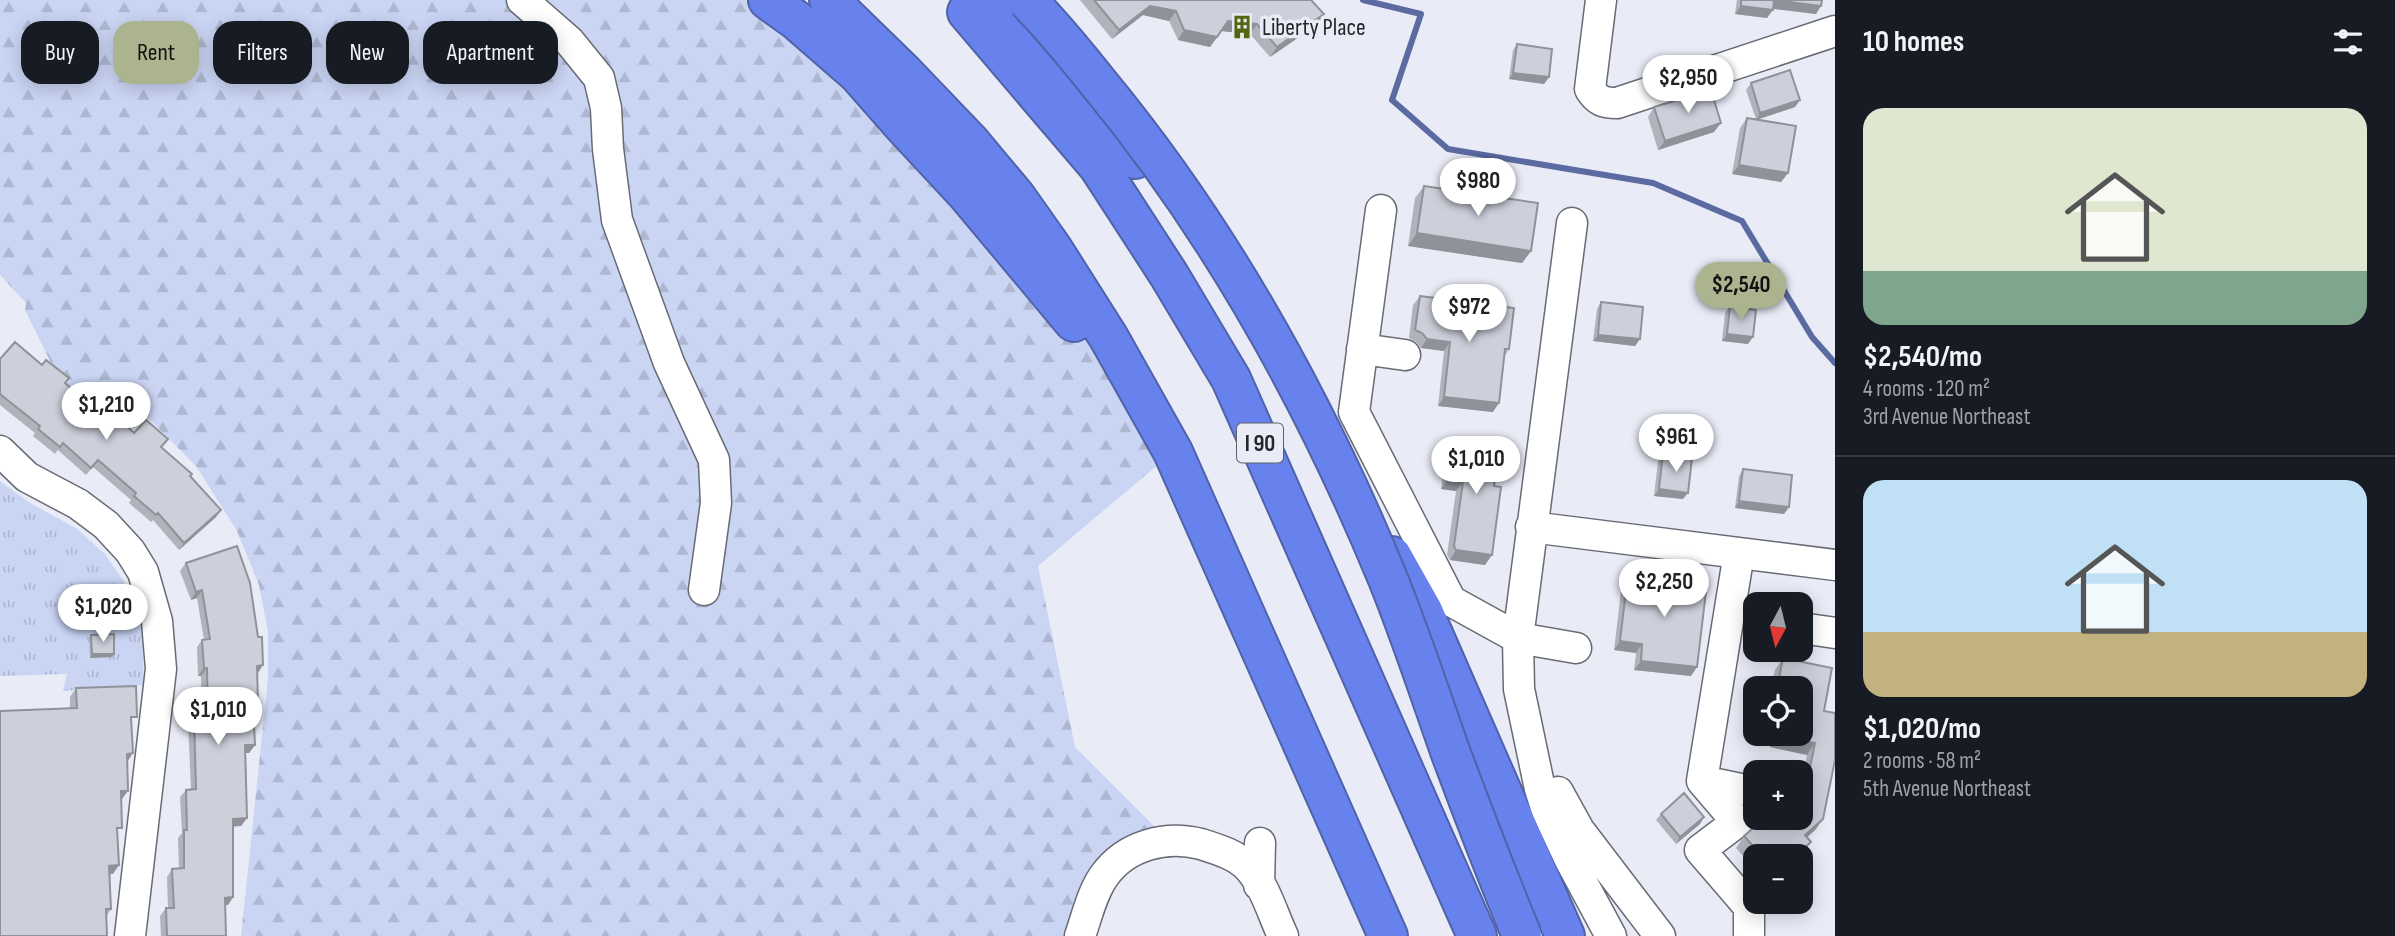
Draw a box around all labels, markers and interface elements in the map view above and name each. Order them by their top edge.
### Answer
building icon: Liberty Place [1228,13,1256,41]
place label: Liberty Place [1262,13,1366,42]
chip: Buy [21,21,99,84]
chip: Rent [113,21,199,84]
chip: Filters [213,21,312,84]
chip: New [326,21,409,84]
chip: Apartment [423,21,558,84]
icon: filters [2329,23,2367,61]
text: 10 homes [1863,24,1964,60]
pin: $2,950 [1631,55,1745,115]
text: $2,950 [1659,64,1718,92]
icon: home [2052,154,2178,280]
pin: $980 [1437,158,1519,218]
text: $980 [1456,167,1500,195]
pin: $2,540 [1684,262,1798,322]
text: $2,540 [1711,271,1771,299]
pin: $972 [1428,284,1510,344]
text: $972 [1448,293,1490,321]
text: $2,540/mo [1863,339,1982,375]
text: 4 rooms · 120 m² [1863,375,1990,403]
pin: $1,210 [49,382,163,442]
text: $1,210 [78,391,134,419]
text: 3rd Avenue Northeast [1863,403,2030,431]
pin: $961 [1635,414,1717,474]
text: $961 [1655,423,1697,451]
road number: I 90 [1237,424,1283,462]
pin: $1,010 [1419,436,1533,496]
text: $1,010 [1447,445,1505,473]
icon: home [2052,526,2178,652]
pin: $2,250 [1607,560,1721,619]
text: $2,250 [1635,568,1693,596]
pin: $1,020 [46,584,160,644]
north arrow [1743,592,1813,662]
map controls [1743,592,1813,914]
text: $1,020 [74,593,132,621]
button: locate [1743,676,1813,746]
pin: $1,010 [161,688,275,747]
text: $1,010 [189,696,247,724]
text: $1,020/mo [1863,711,1981,747]
text: 2 rooms · 58 m² [1863,747,1981,775]
button: + [1743,760,1813,830]
text: 5th Avenue Northeast [1863,775,2031,803]
button: − [1743,844,1813,914]

